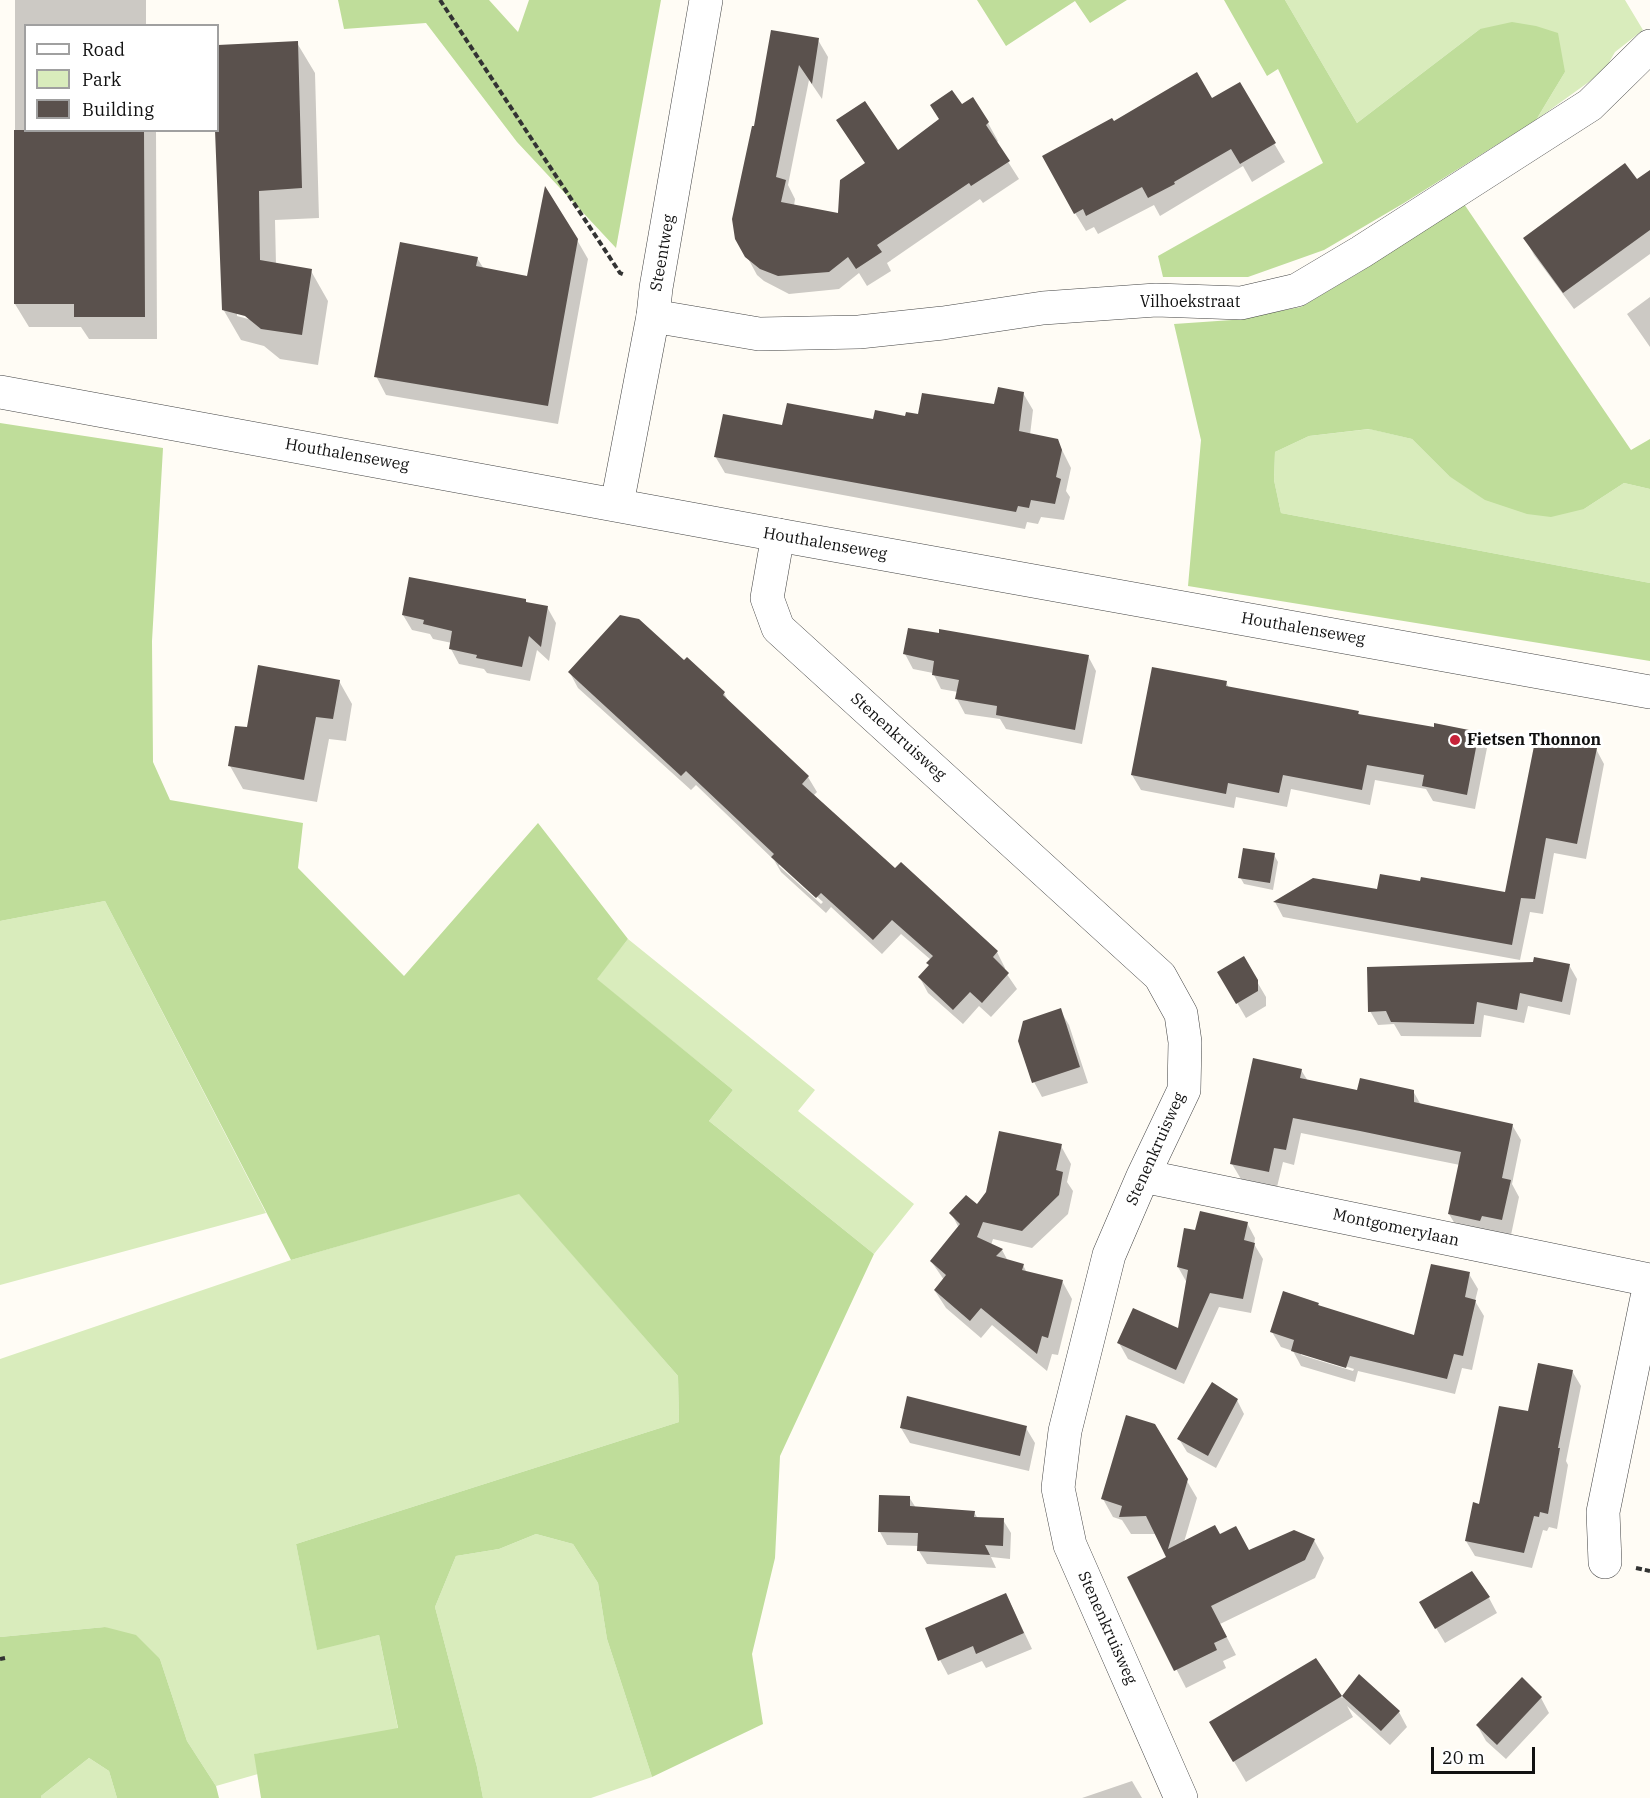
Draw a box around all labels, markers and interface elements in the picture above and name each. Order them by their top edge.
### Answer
legend [24,24,219,132]
text: Road [82,38,125,61]
text: Park [82,68,121,91]
text: Building [82,98,154,121]
street label: Steentweg [647,213,679,293]
street label: Vilhoekstraat [1140,292,1240,312]
street label: Houthalenseweg [284,435,410,475]
street label: Houthalenseweg [762,524,888,564]
street label: Houthalenseweg [1240,609,1366,649]
street label: Stenenkruisweg [846,689,950,785]
place label: Fietsen Thonnon [1467,730,1601,750]
marker: Fietsen Thonnon [1448,733,1462,747]
street label: Stenenkruisweg [1122,1090,1190,1208]
street label: Montgomerylaan [1331,1205,1461,1251]
street label: Stenenkruisweg [1073,1569,1141,1687]
scale bar [1434,1735,1538,1773]
text: 20 m [1442,1746,1485,1769]

